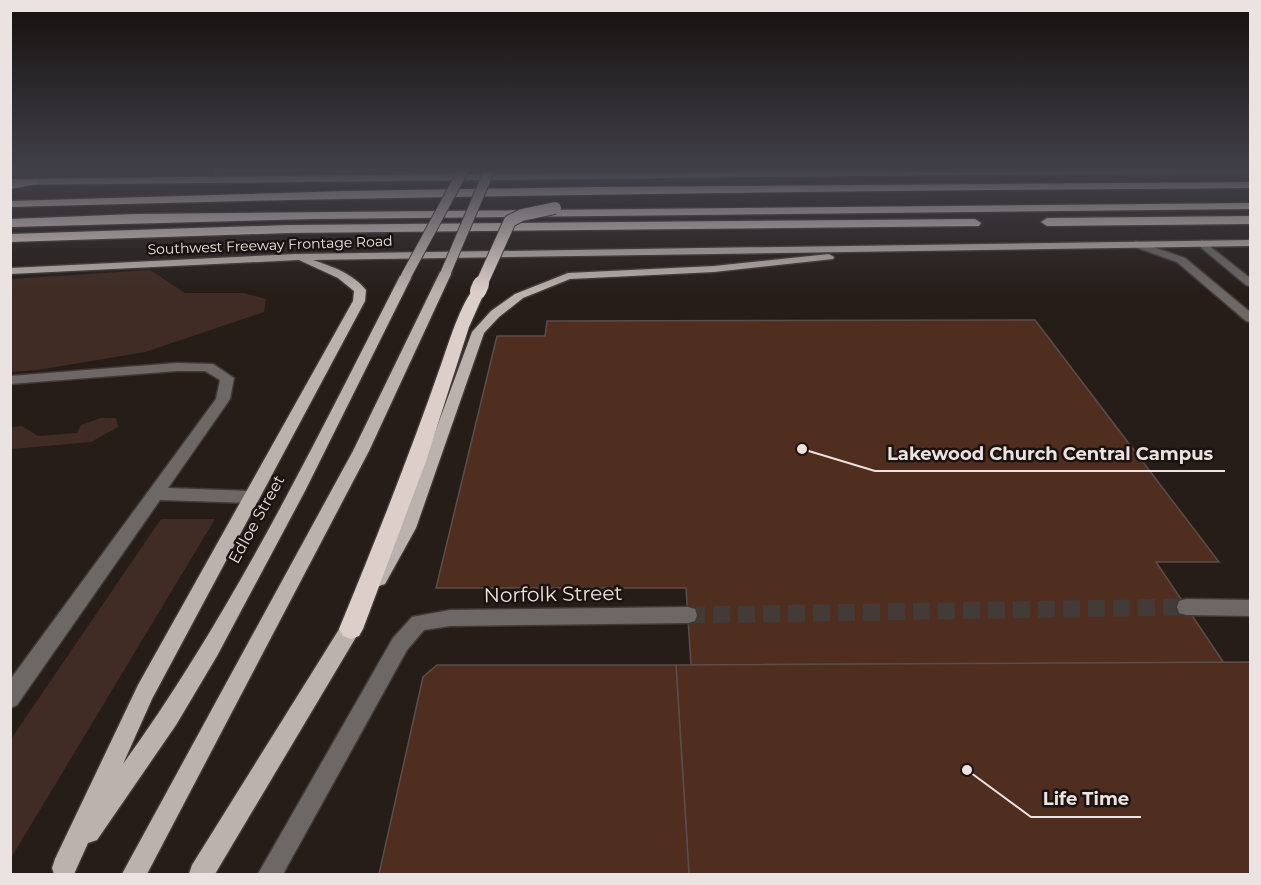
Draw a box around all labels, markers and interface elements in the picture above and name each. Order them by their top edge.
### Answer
street label: Southwest Freeway Frontage Road [147,232,393,258]
callout: Lakewood Church Central Campus [875,435,1225,471]
text: Lakewood Church Central Campus [887,443,1214,465]
street label: Edloe Street [224,471,289,567]
street label: Norfolk Street [483,581,623,607]
callout: Life Time [1031,781,1141,817]
text: Life Time [1043,788,1129,810]

